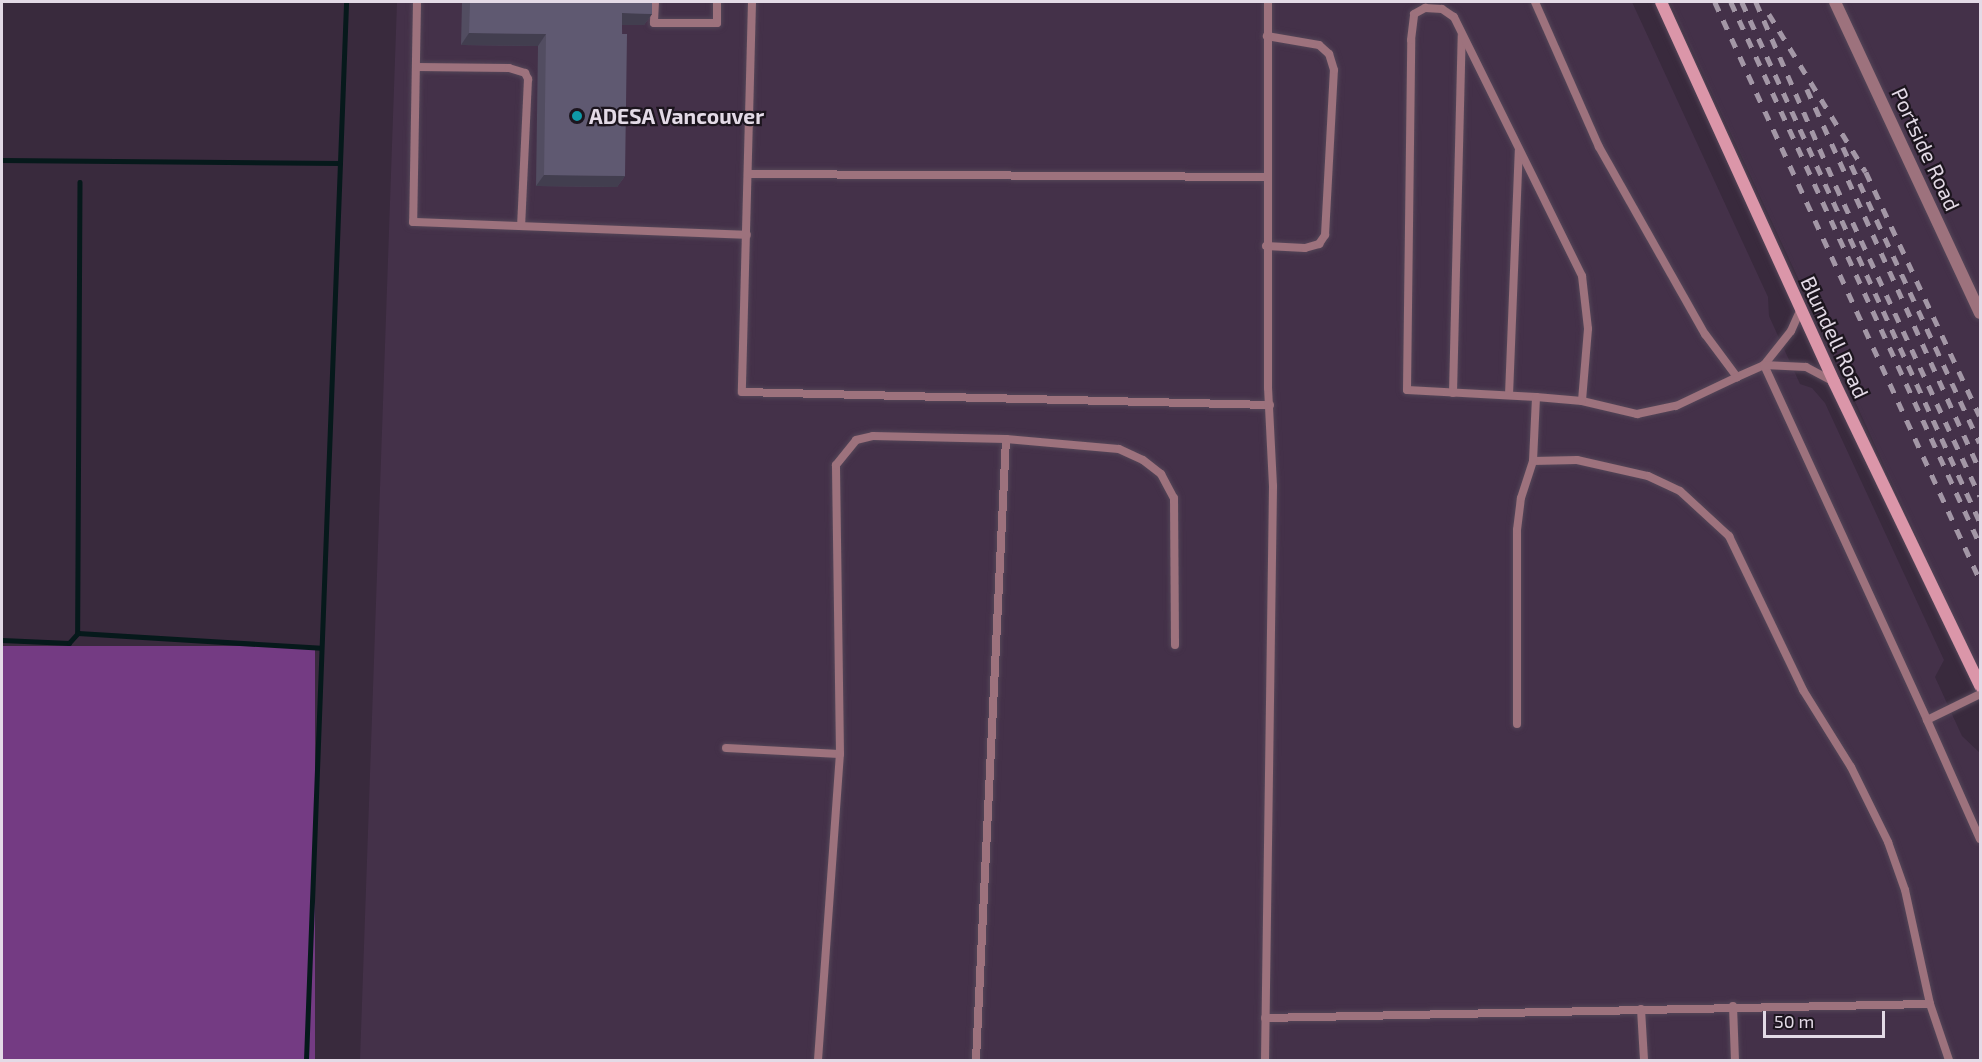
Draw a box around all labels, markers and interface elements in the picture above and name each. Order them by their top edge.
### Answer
street label: Portside Road [1887,83,1965,215]
place label: ADESA Vancouver [589,103,765,129]
marker: ADESA Vancouver [570,109,584,123]
street label: Blundell Road [1796,272,1874,402]
scale bar [1766,999,1888,1037]
text: 50 m [1774,1010,1814,1032]

